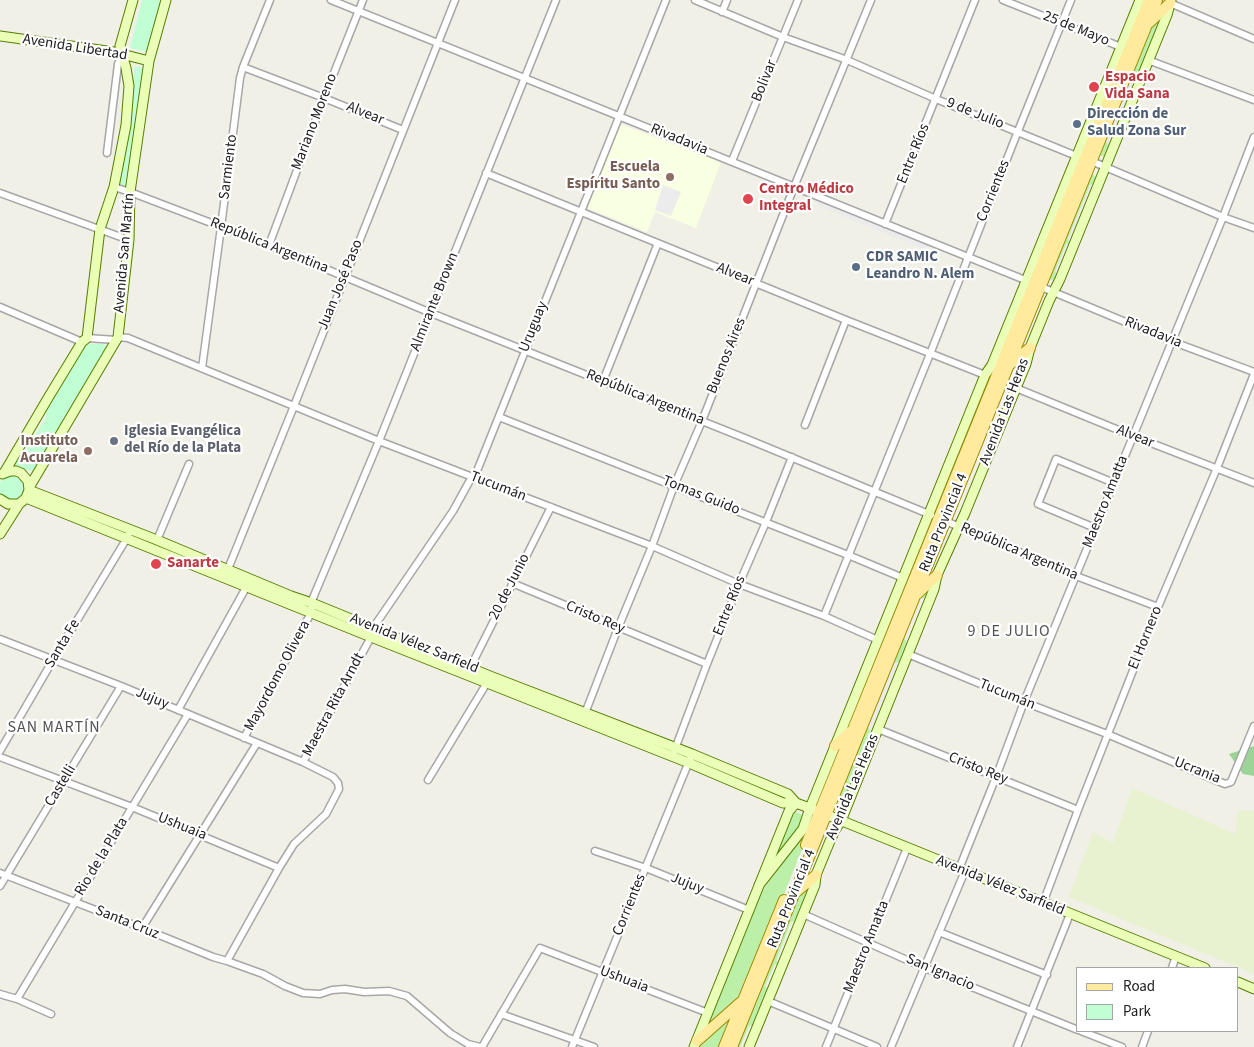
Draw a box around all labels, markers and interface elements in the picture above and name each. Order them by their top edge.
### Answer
street label: 25 de Mayo [1040,8,1112,50]
street label: Avenida Libertad [21,31,129,65]
street label: Bolivar [748,57,782,105]
place label: Espacio Vida Sana [1105,69,1170,104]
street label: Mariano Moreno [288,71,342,173]
marker: Espacio Vida Sana [1087,80,1101,94]
street label: 9 de Julio [944,94,1006,134]
street label: Alvear [344,98,386,130]
place label: Dirección de Salud Zona Sur [1087,106,1186,141]
marker: Dirección de Salud Zona Sur [1071,118,1083,130]
street label: Rivadavia [648,120,710,160]
street label: Entre Ríos [894,121,934,187]
street label: Sarmiento [216,133,242,201]
street label: Corrientes [973,157,1015,225]
place label: Escuela Espíritu Santo [566,159,660,194]
marker: Escuela Espíritu Santo [664,171,676,183]
place label: Centro Médico Integral [759,181,854,216]
street label: Avenida San Martín [111,192,139,314]
marker: Centro Médico Integral [741,192,755,206]
street label: República Argentina [207,214,331,278]
street label: Juan José Paso [315,237,367,333]
place label: CDR SAMIC Leandro N. Alem [866,249,974,284]
street label: Almirante Brown [407,250,463,354]
street label: Alvear [714,259,756,291]
marker: CDR SAMIC Leandro N. Alem [850,261,862,273]
street label: Uruguay [516,299,552,355]
street label: Rivadavia [1122,313,1184,353]
street label: Buenos Aires [704,315,750,397]
street label: Avenida Las Heras [976,356,1034,468]
street label: República Argentina [583,366,707,430]
street label: Alvear [1114,421,1156,453]
place label: Iglesia Evangélica del Río de la Plata [124,423,241,458]
place label: Instituto Acuarela [20,433,78,468]
marker: Iglesia Evangélica del Río de la Plata [108,435,120,447]
marker: Instituto Acuarela [82,445,94,457]
street label: Maestro Amatta [1079,453,1133,551]
street label: Tucumán [467,468,529,506]
street label: Ruta Provincial 4 [916,471,972,575]
street label: Tomas Guido [660,472,742,520]
street label: República Argentina [957,519,1081,585]
street label: 20 de Junio [486,551,534,623]
place label: Sanarte [167,555,219,573]
marker: Sanarte [149,557,163,571]
street label: Entre Ríos [710,573,750,639]
street label: Cristo Rey [563,598,627,638]
street label: El Hornero [1125,604,1167,672]
street label: Avenida Vélez Sarfield [347,610,481,678]
street label: Santa Fe [41,616,85,672]
street label: Mayordomo Olivera [241,618,315,734]
district label: 9 DE JULIO [966,622,1052,642]
street label: Maestra Rita Arndt [299,650,369,760]
street label: Tucumán [976,676,1038,714]
street label: Jujuy [133,684,171,714]
district label: SAN MARTÍN [6,718,102,738]
street label: Avenida Las Heras [823,731,883,843]
street label: Cristo Rey [946,749,1010,789]
street label: Ucrania [1171,754,1223,788]
street label: Castelli [42,762,80,810]
street label: Ushuaia [155,809,209,845]
street label: Rio de la Plata [71,814,133,900]
street label: Ruta Provincial 4 [764,847,820,951]
street label: Avenida Vélez Sarfield [933,852,1067,920]
street label: Jujuy [668,869,706,899]
street label: Corrientes [609,871,651,939]
street label: Maestro Amatta [840,898,894,996]
street label: Santa Cruz [92,902,162,944]
street label: San Ignacio [903,951,977,995]
street label: Ushuaia [597,962,651,998]
legend [1076,967,1239,1032]
text: Road [1123,976,1155,997]
text: Park [1123,1001,1151,1022]

